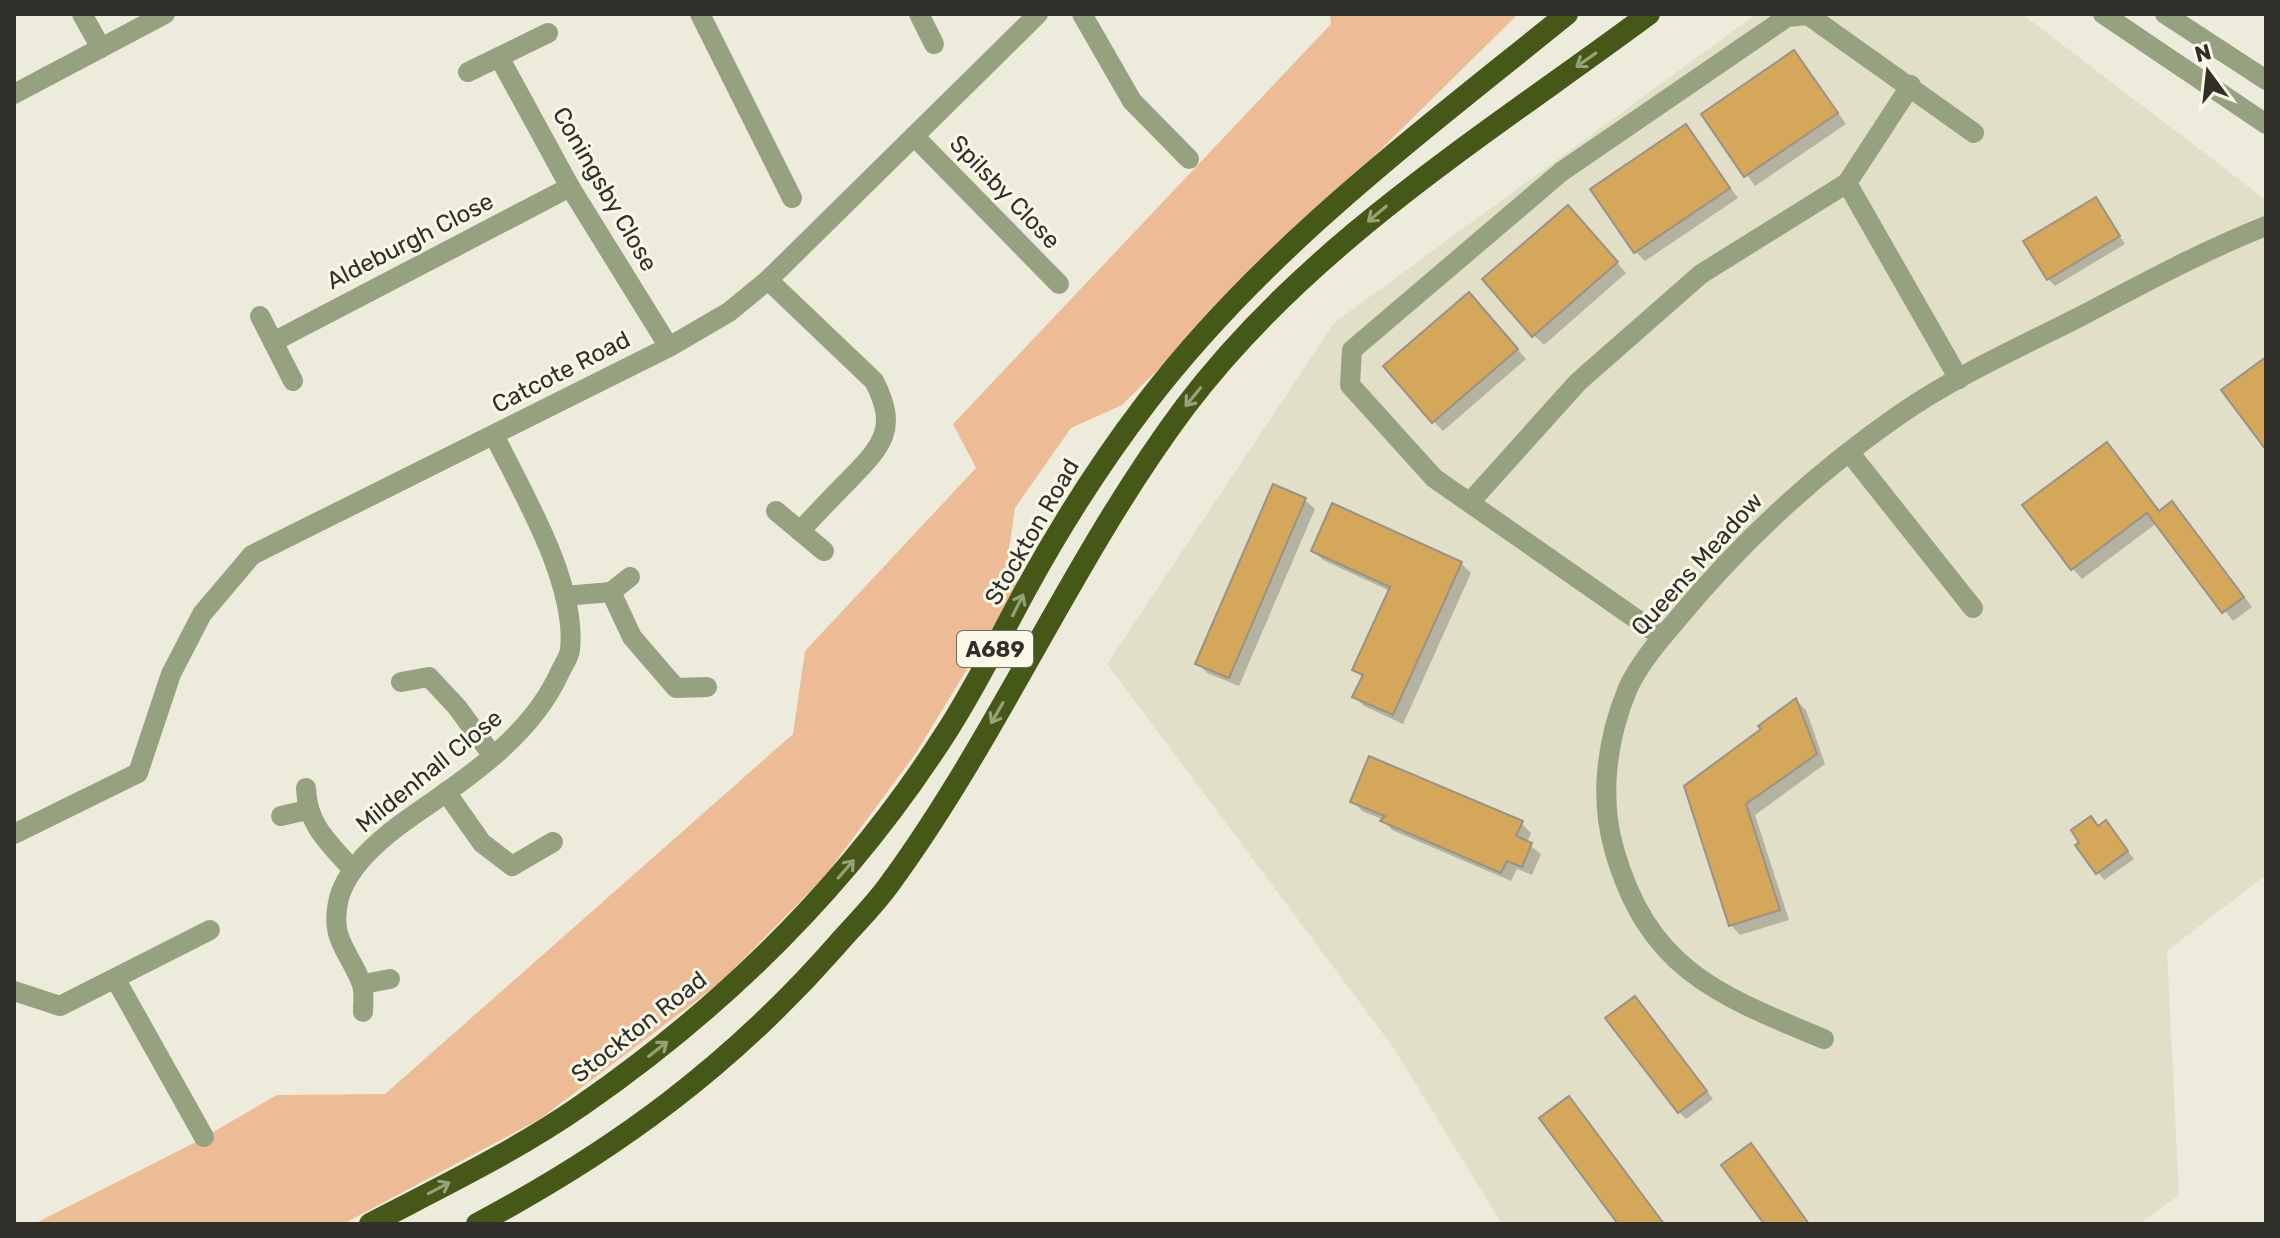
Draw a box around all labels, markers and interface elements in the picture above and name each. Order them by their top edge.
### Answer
north arrow [2168,32,2248,112]
text: N [2192,38,2214,68]
one-way arrow [1575,52,1597,68]
street label: Coningsby Close [547,102,663,276]
street label: Spilsby Close [944,130,1066,254]
street label: Aldeburgh Close [322,187,498,295]
one-way arrow [1367,205,1387,223]
street label: Catcote Road [487,325,635,419]
one-way arrow [1184,387,1202,407]
street label: Stockton Road [979,454,1085,610]
street label: Queens Meadow [1625,487,1769,641]
one-way arrow [1010,594,1026,618]
road number: A689 [957,631,1033,667]
one-way arrow [989,701,1005,724]
street label: Mildenhall Close [350,704,508,838]
one-way arrow [837,860,855,880]
street label: Stockton Road [566,965,712,1089]
one-way arrow [647,1040,668,1057]
one-way arrow [427,1179,450,1195]

